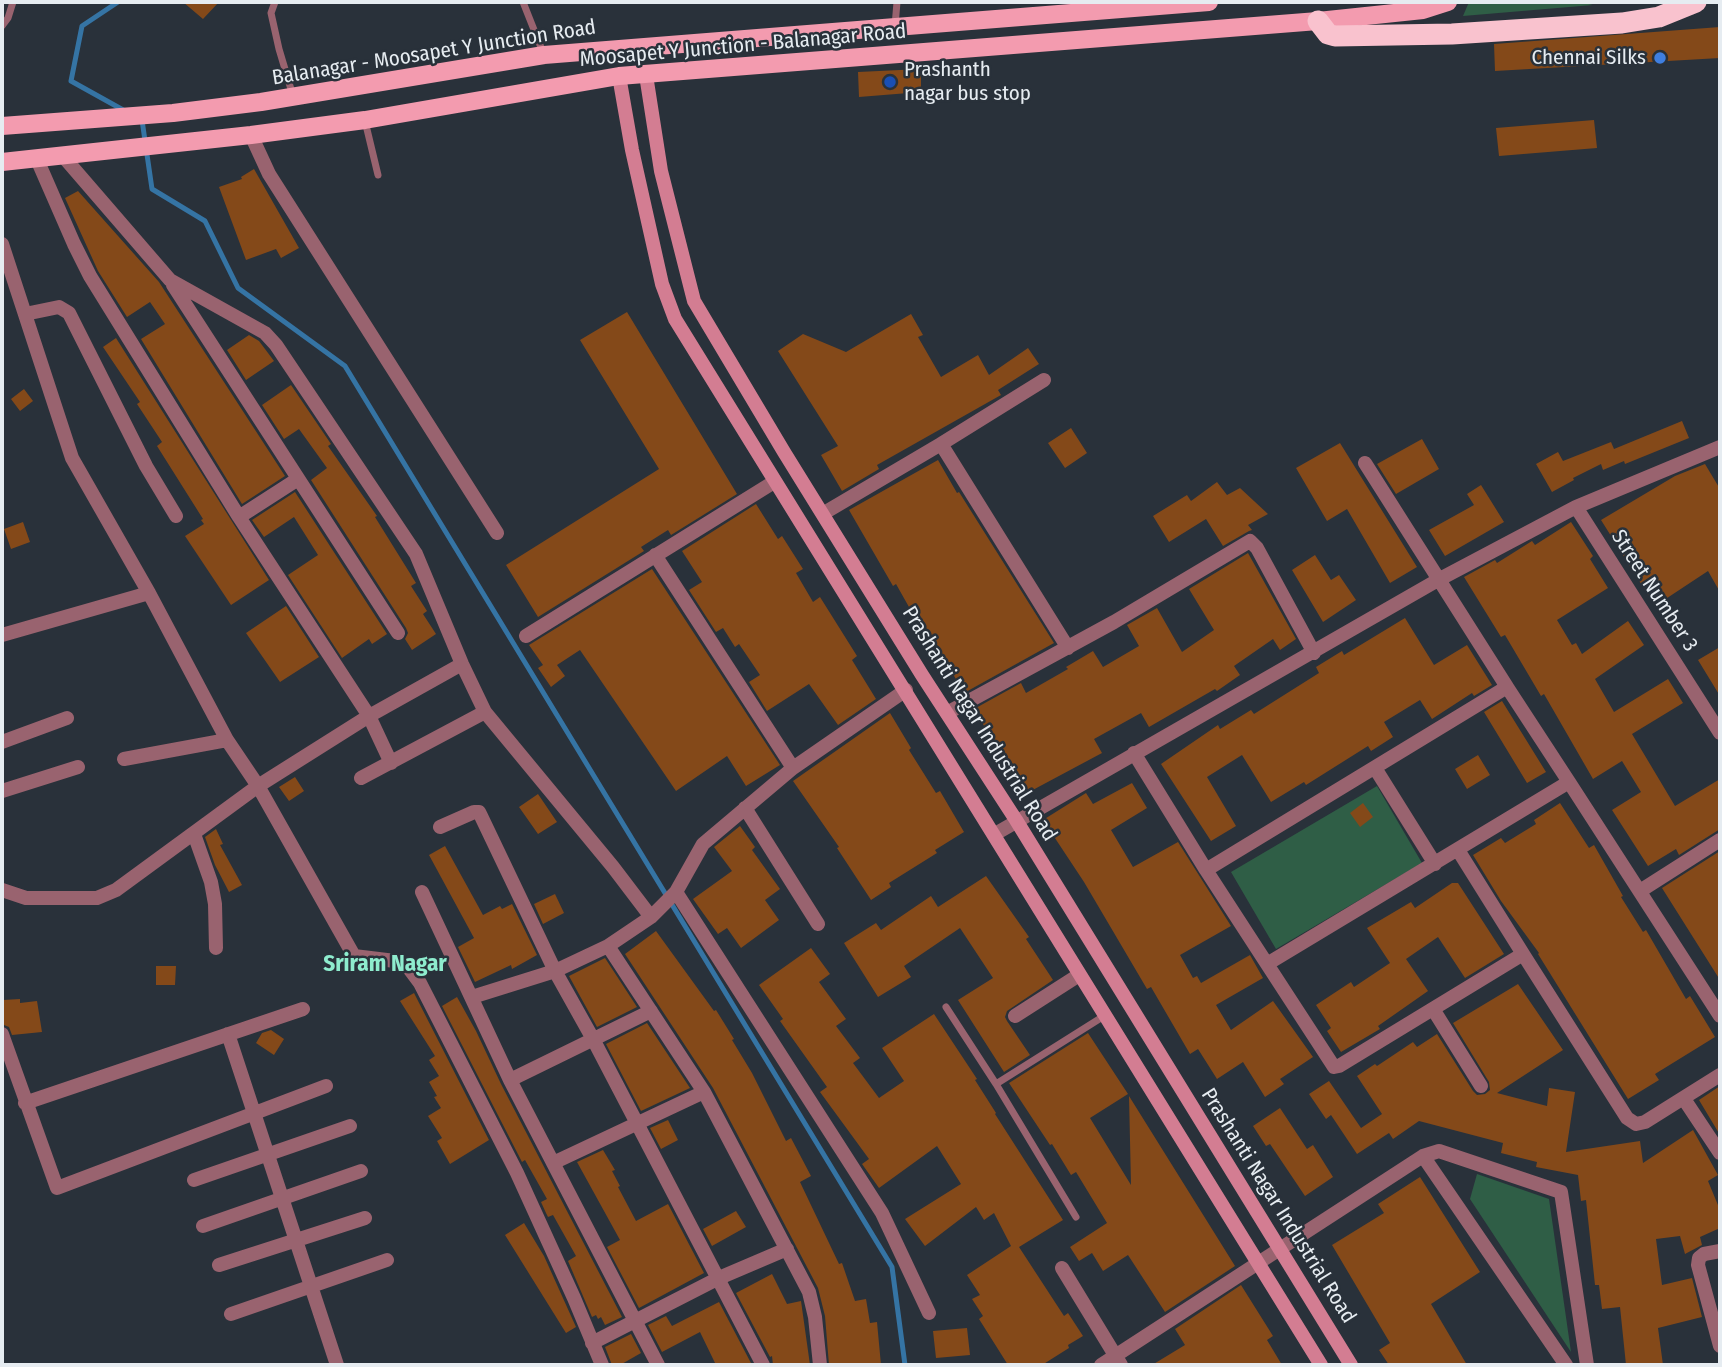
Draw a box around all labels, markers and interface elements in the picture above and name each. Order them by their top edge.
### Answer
street label: Balanagar - Moosapet Y Junction Road [270,15,598,91]
street label: Moosapet Y Junction - Balanagar Road [579,19,907,73]
place label: Chennai Silks [1532,45,1646,71]
marker: Chennai Silks [1652,50,1668,66]
place label: Prashanth nagar bus stop [904,57,1031,107]
marker: Prashanth nagar bus stop [882,74,898,90]
street label: Street Number 3 [1605,526,1703,656]
street label: Prashanti Nagar Industrial Road [896,602,1062,846]
district label: Sriram Nagar [323,951,447,979]
street label: Prashanti Nagar Industrial Road [1195,1084,1361,1328]

